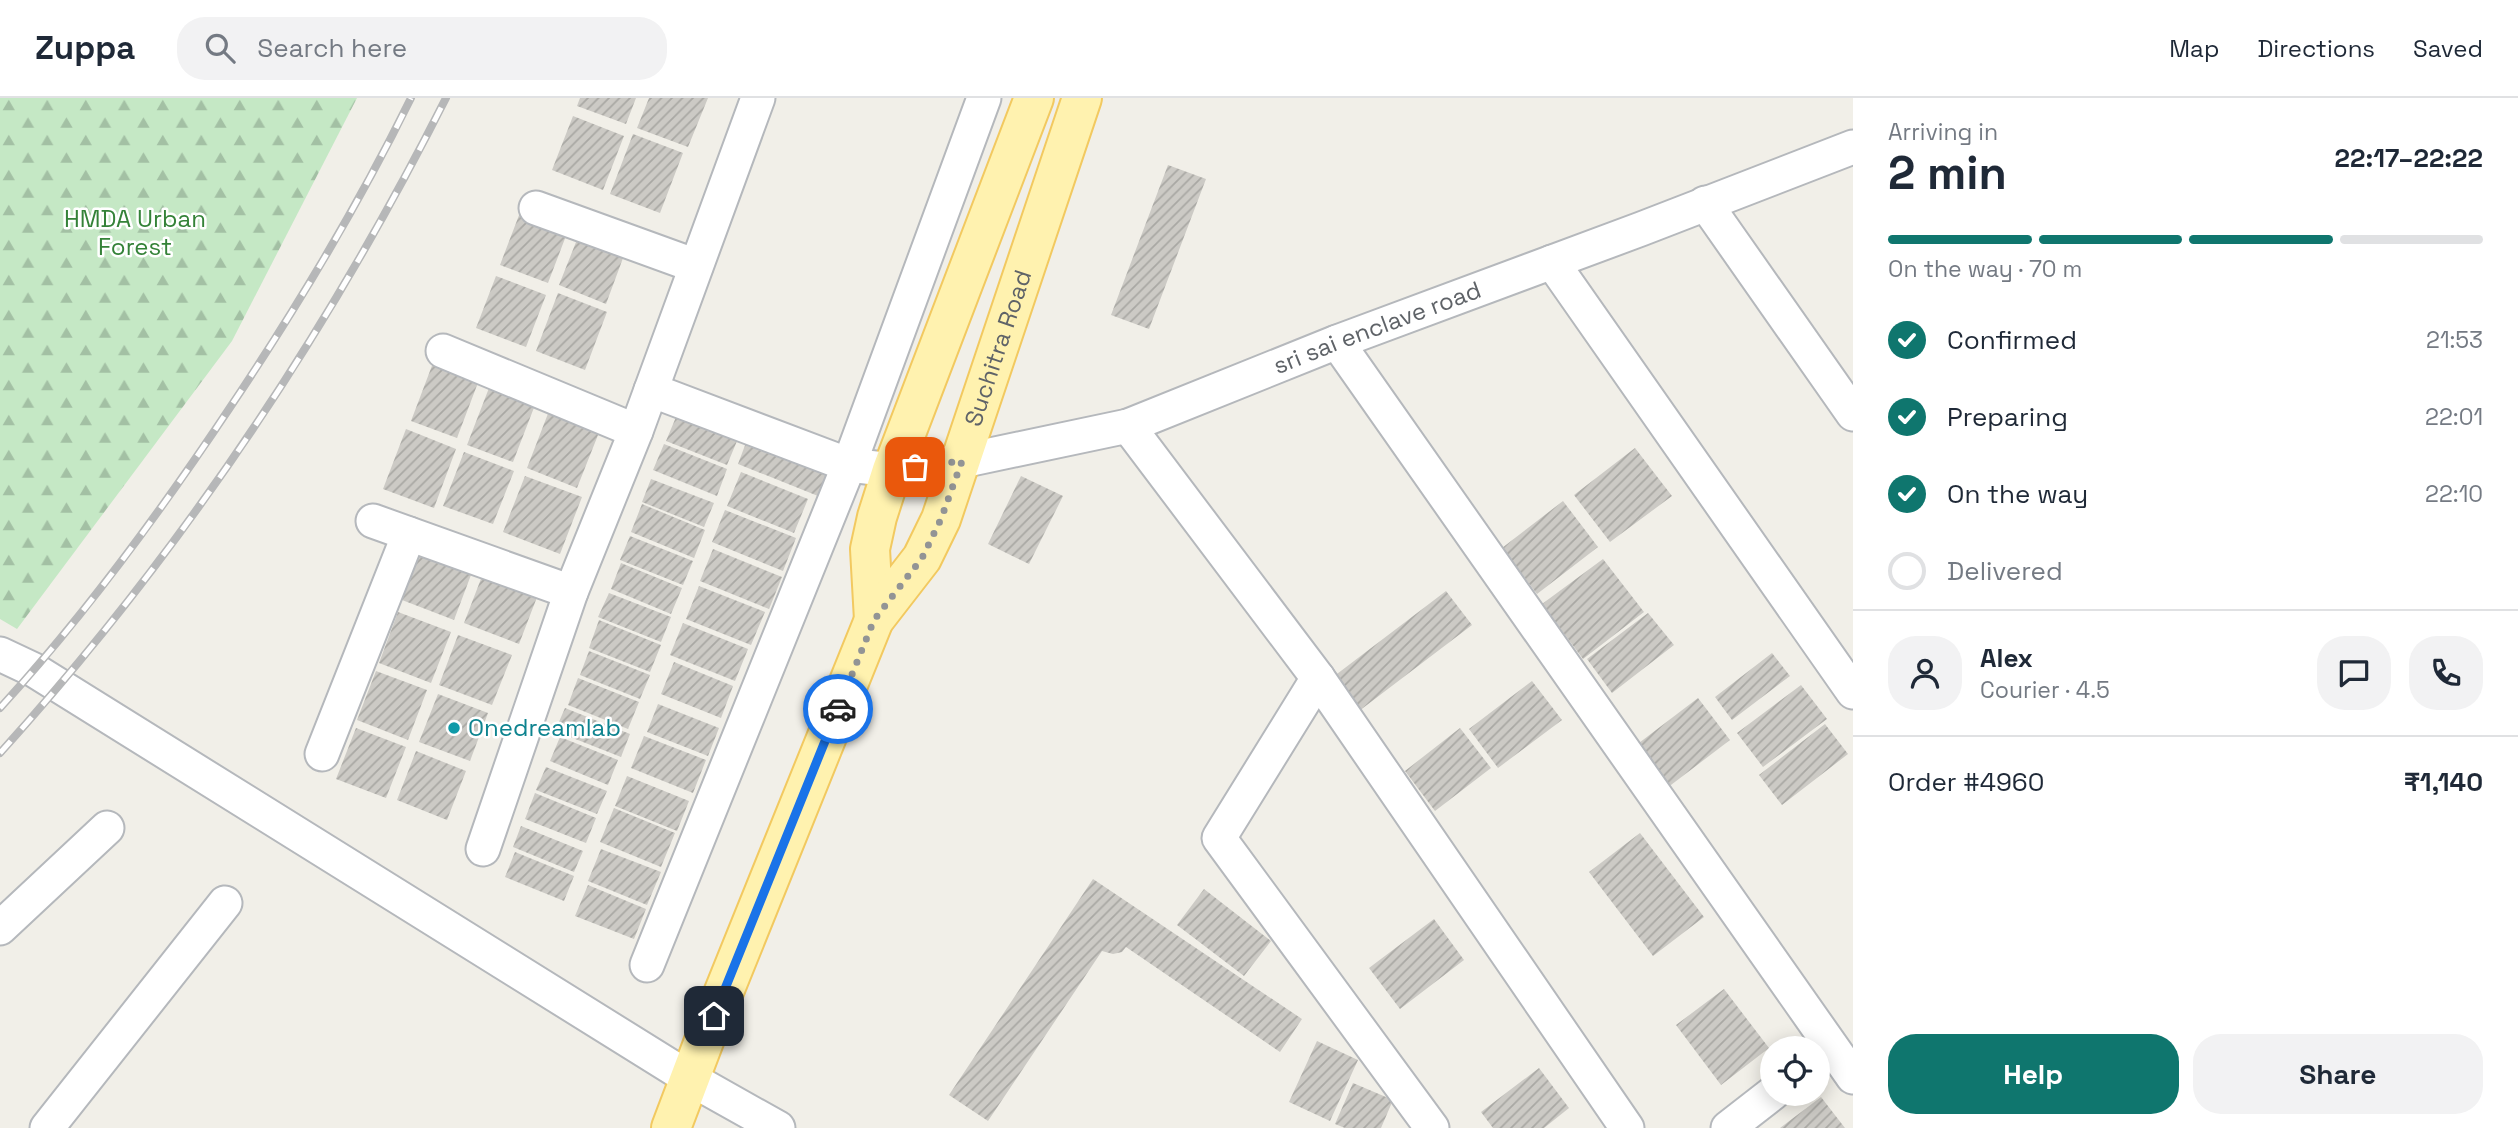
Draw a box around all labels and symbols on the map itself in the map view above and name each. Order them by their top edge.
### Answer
park label: HMDA Urban Forest [64,203,206,262]
street label: Suchitra Road [957,266,1038,430]
street label: sri sai enclave road [1268,274,1485,381]
pin [885,437,945,497]
courier [803,674,873,744]
place label: Onedreamlab [468,712,621,743]
marker: Onedreamlab [446,720,462,736]
pin [684,986,744,1046]

